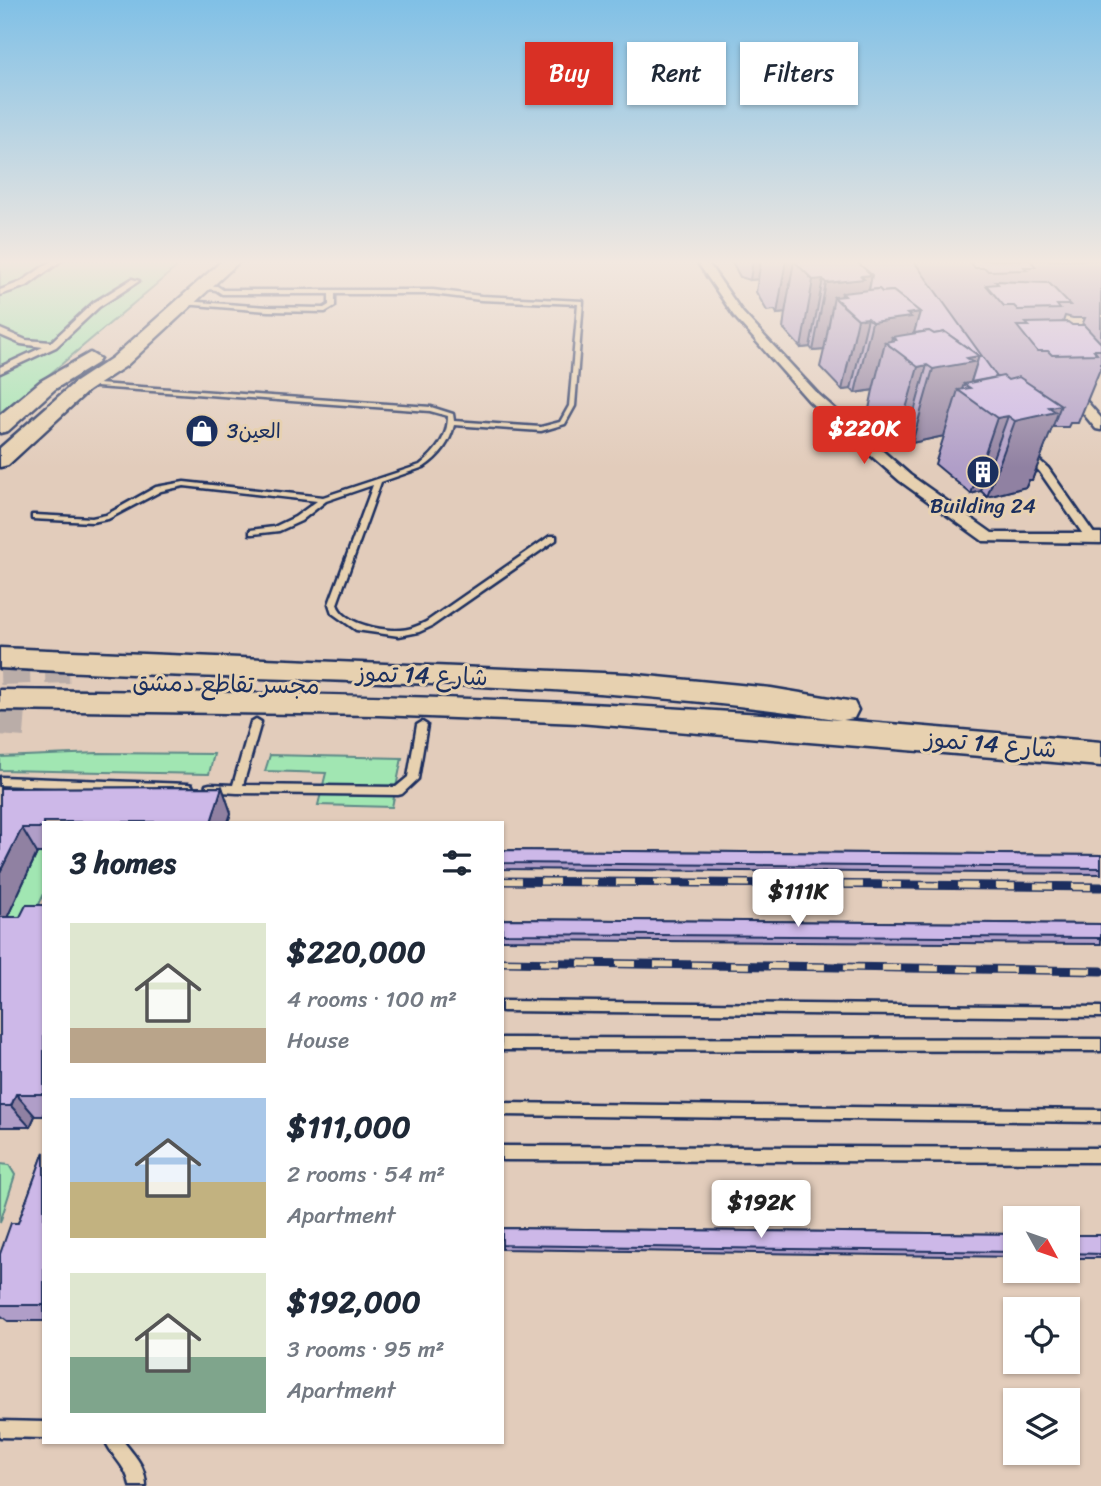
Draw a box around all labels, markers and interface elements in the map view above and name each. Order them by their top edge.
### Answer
chip: Buy [525,42,613,105]
chip: Rent [627,42,726,105]
chip: Filters [740,42,858,105]
pin: $220K [815,406,913,466]
text: $220K [829,408,899,449]
shop icon: العين3 [183,412,221,450]
place label: العين3 [227,412,281,450]
building icon: Building 24 [964,453,1002,491]
place label: Building 24 [930,487,1036,525]
street label: شارع 14 تموز [353,652,489,698]
street label: مجسر تقاطع دمشق [132,661,320,707]
street label: شارع 14 تموز [922,717,1058,771]
text: 3 homes [70,836,176,890]
icon: filters [438,844,476,882]
pin: $111K [749,870,847,929]
text: $111K [768,871,828,912]
text: $220,000 [287,925,426,979]
icon: home [126,951,210,1035]
text: 4 rooms · 100 m² [287,979,457,1020]
text: House [287,1020,349,1061]
text: $111,000 [287,1100,411,1154]
icon: home [126,1126,210,1210]
text: 2 rooms · 54 m² [287,1154,445,1195]
pin: $192K [712,1180,810,1240]
text: $192K [728,1182,794,1223]
text: Apartment [287,1195,396,1236]
north arrow [1003,1206,1080,1283]
map controls [1003,1206,1080,1465]
text: $192,000 [287,1275,421,1329]
button: locate [1003,1297,1080,1374]
icon: home [126,1301,210,1385]
text: 3 rooms · 95 m² [287,1329,444,1370]
text: Apartment [287,1370,396,1411]
button: layers [1003,1388,1080,1465]

